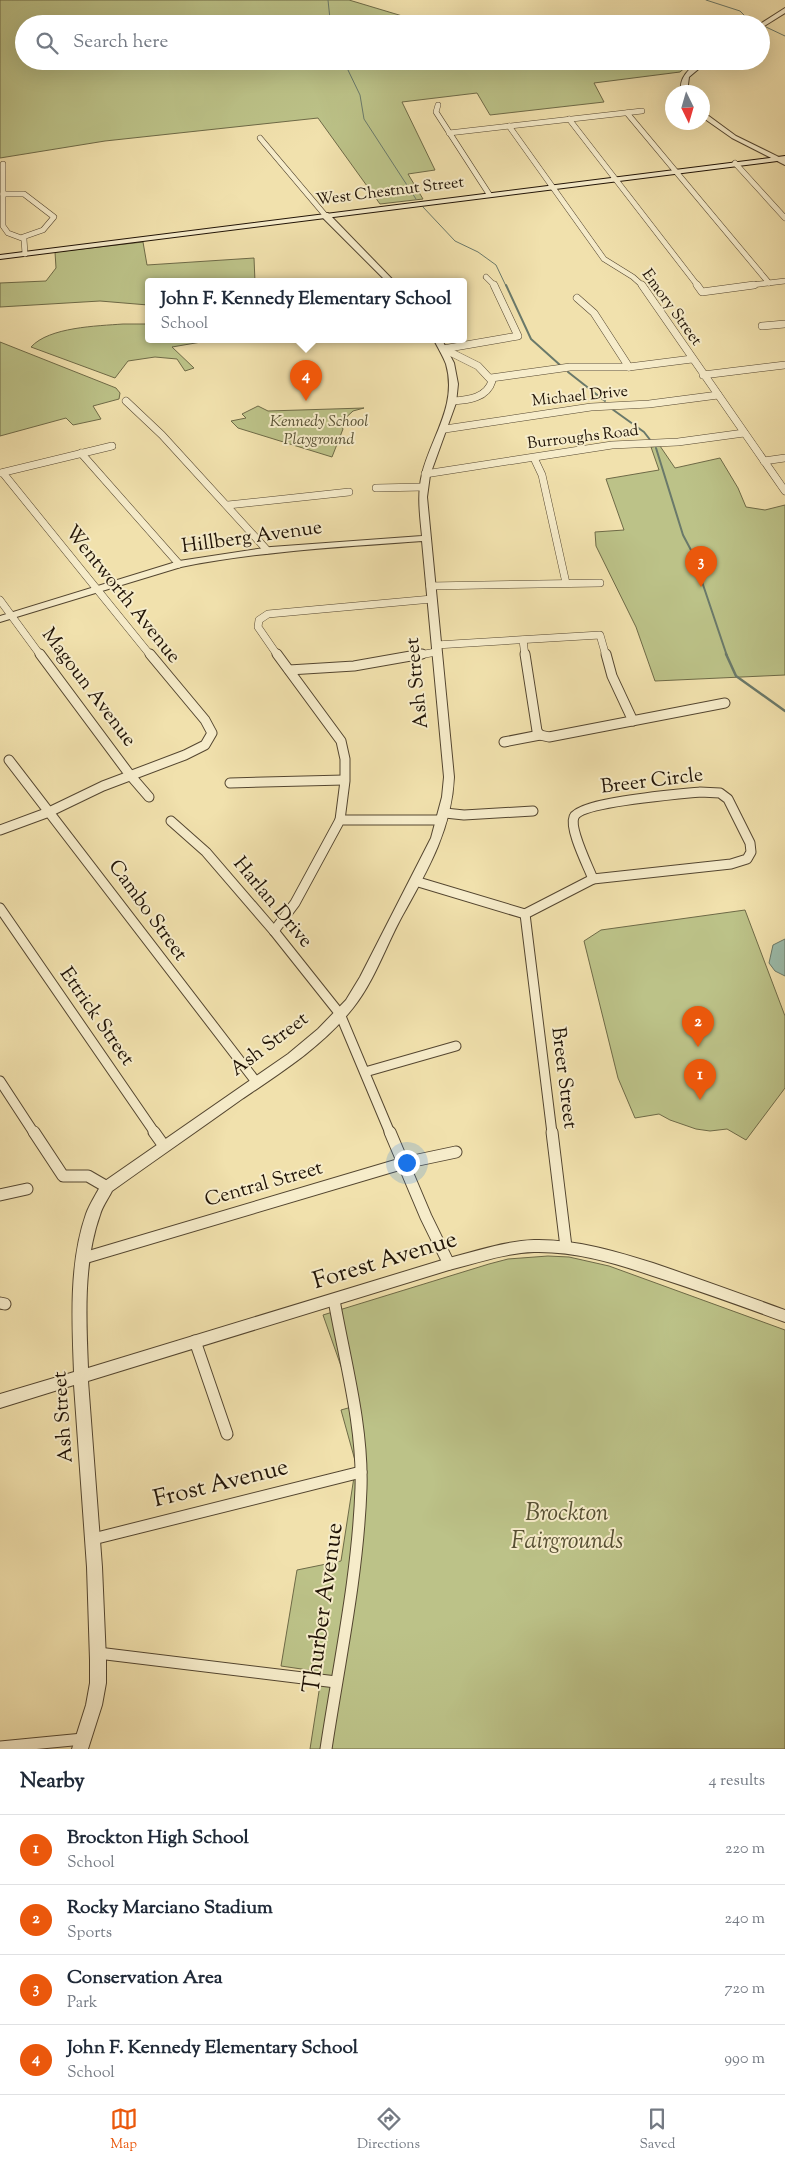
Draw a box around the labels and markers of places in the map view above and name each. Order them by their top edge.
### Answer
pin: 4 [290,360,322,401]
pin: 3 [685,546,717,587]
pin: 2 [682,1006,714,1047]
pin: 1 [684,1059,716,1100]

